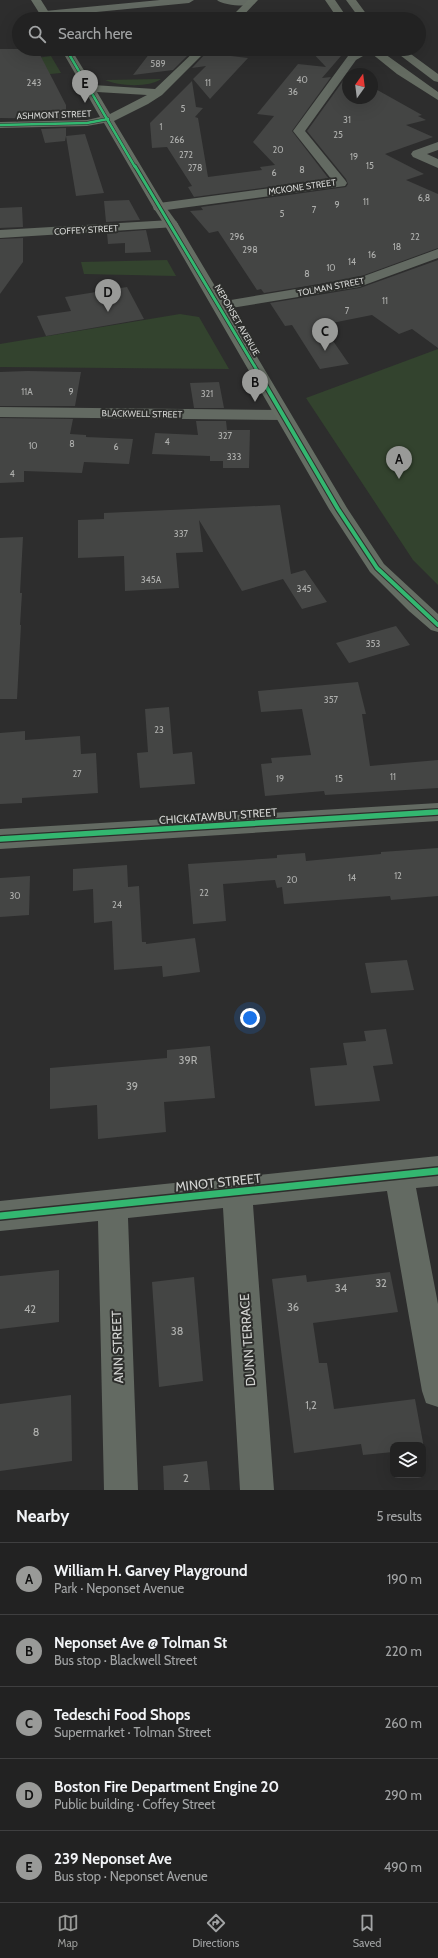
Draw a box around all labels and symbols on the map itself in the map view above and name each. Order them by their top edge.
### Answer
house number: 589 [150,58,166,69]
north arrow [342,68,378,104]
pin: E [72,70,98,103]
house number: 40 [296,74,308,85]
house number: 243 [27,77,42,88]
house number: 11 [205,77,211,88]
house number: 36 [288,86,298,97]
house number: 5 [181,103,186,114]
street label: ASHMONT STREET [16,108,92,121]
house number: 31 [343,114,351,125]
house number: 1 [160,121,163,132]
house number: 25 [333,129,343,140]
house number: 266 [170,134,184,145]
house number: 20 [273,144,284,155]
house number: 272 [179,149,193,160]
house number: 19 [350,151,358,162]
house number: 15 [366,160,374,171]
house number: 278 [188,162,202,173]
house number: 8 [299,164,305,175]
house number: 6 [271,167,277,178]
street label: MCKONE STREET [267,176,337,197]
house number: 6,8 [418,192,430,203]
house number: 11 [363,196,369,207]
house number: 9 [334,199,340,210]
house number: 7 [312,204,317,215]
house number: 5 [280,208,285,219]
street label: COFFEY STREET [54,222,118,237]
house number: 296 [230,231,244,242]
house number: 22 [410,231,420,242]
house number: 18 [393,241,401,252]
house number: 298 [242,244,258,255]
house number: 16 [368,249,376,260]
house number: 14 [348,256,356,267]
house number: 10 [326,262,336,273]
house number: 8 [304,268,310,279]
street label: TOLMAN STREET [297,275,365,298]
pin: D [95,279,121,312]
street label: NEPONSET AVENUE [213,282,262,357]
house number: 11 [382,295,388,306]
house number: 7 [345,305,350,316]
pin: C [312,318,338,351]
pin: B [242,369,268,402]
house number: 11A [21,386,33,397]
house number: 9 [68,386,74,397]
house number: 321 [201,388,213,399]
street label: BLACKWELL STREET [102,407,183,420]
house number: 327 [218,430,233,441]
house number: 4 [164,436,170,447]
house number: 8 [69,438,75,449]
house number: 10 [28,440,38,451]
house number: 6 [113,441,119,452]
pin: A [386,446,412,479]
house number: 333 [227,451,241,462]
house number: 4 [9,468,15,479]
house number: 337 [174,528,189,539]
house number: 345A [141,574,162,585]
house number: 345 [297,583,312,594]
house number: 353 [366,638,380,649]
house number: 357 [324,694,339,705]
house number: 23 [154,724,164,735]
house number: 27 [72,768,82,779]
house number: 11 [390,771,396,782]
house number: 19 [276,773,284,784]
house number: 15 [335,773,343,784]
street label: CHICKATAWBUT STREET [158,805,278,827]
house number: 12 [394,870,402,881]
house number: 14 [348,872,356,883]
house number: 20 [287,874,298,885]
house number: 22 [199,887,209,898]
house number: 30 [9,890,21,901]
house number: 24 [112,899,122,910]
your location [240,1008,260,1028]
house number: 39R [179,1053,198,1067]
house number: 39 [126,1079,138,1093]
street label: MINOT STREET [174,1170,262,1194]
house number: 32 [375,1276,387,1290]
house number: 34 [335,1281,348,1295]
street label: DUNN TERRACE [236,1293,258,1387]
house number: 36 [287,1300,299,1314]
house number: 42 [24,1302,36,1316]
street label: ANN STREET [108,1310,126,1384]
house number: 38 [171,1324,183,1338]
house number: 1,2 [305,1398,317,1412]
house number: 8 [33,1425,39,1439]
house number: 2 [183,1471,189,1485]

